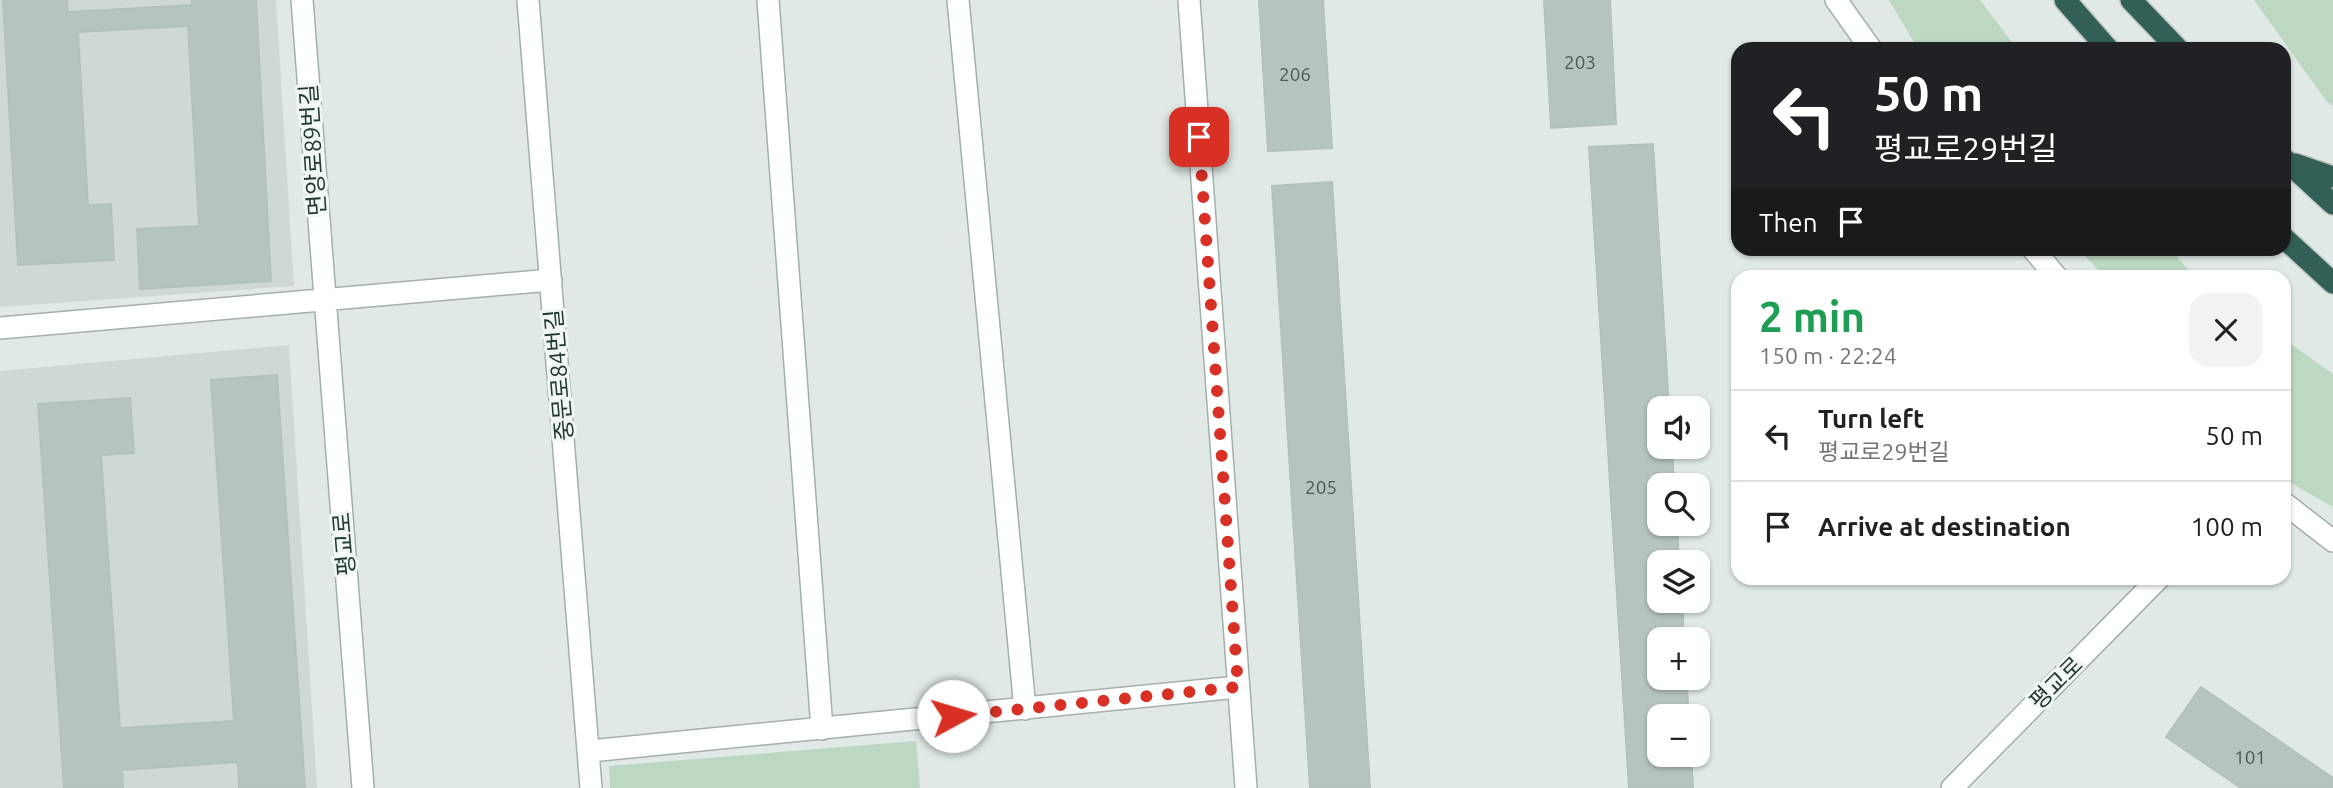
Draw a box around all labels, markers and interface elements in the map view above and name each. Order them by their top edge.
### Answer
house number: 203 [1564,51,1596,73]
house number: 206 [1279,63,1311,85]
text: 50 m [1874,65,1983,120]
icon: left [1759,70,1850,161]
street label: 면앙로89번길 [295,83,330,217]
pin [1169,107,1229,167]
icon: arrive [1180,118,1218,156]
text: 평교로29번길 [1874,130,2057,166]
icon: arrive [1832,203,1870,241]
text: Then [1759,208,1818,237]
text: 2 min [1759,293,1865,340]
button: close [2189,293,2263,367]
street label: 중문로84번길 [540,308,577,442]
text: 150 m · 22:24 [1759,343,1897,368]
map controls [1647,396,1710,767]
button: sound [1647,396,1710,459]
text: Turn left [1818,404,1924,433]
icon: left [1759,417,1797,455]
text: 50 m [2205,421,2263,450]
text: 평교로29번길 [1818,439,1950,464]
button: search [1647,473,1710,536]
house number: 205 [1305,476,1337,498]
icon: arrive [1759,508,1797,546]
street label: 평교로 [328,511,359,577]
text: Arrive at destination [1818,512,2071,541]
text: 100 m [2191,512,2263,541]
button: layers [1647,550,1710,613]
button: + [1647,627,1710,690]
street label: 평교로 [2024,651,2087,714]
position arrow [916,679,990,753]
button: − [1647,704,1710,767]
house number: 101 [2234,746,2266,768]

